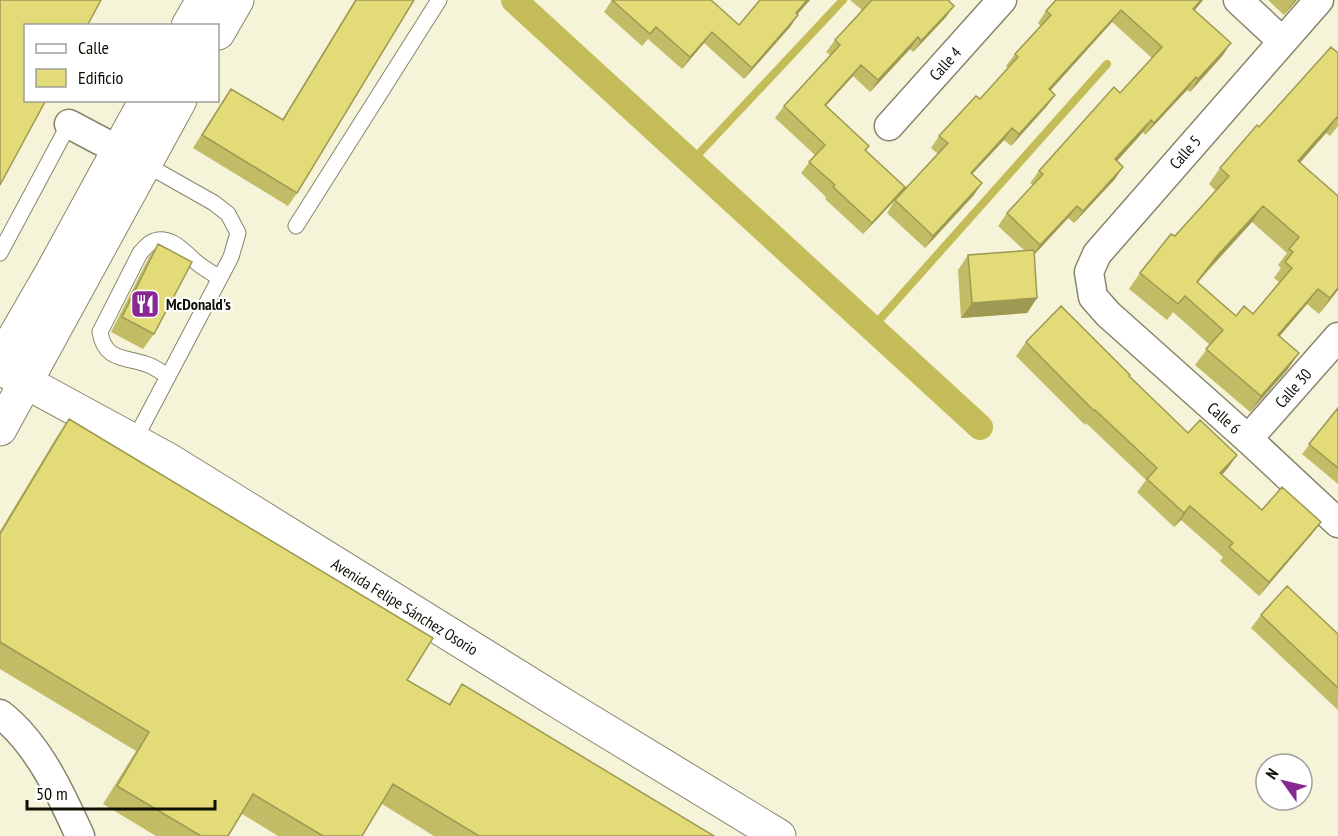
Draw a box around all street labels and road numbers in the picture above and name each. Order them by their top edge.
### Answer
street label: Calle 4 [925,43,965,84]
street label: Calle 5 [1165,131,1205,173]
street label: Calle 30 [1270,364,1316,412]
street label: Calle 6 [1203,398,1245,438]
street label: Avenida Felipe Sánchez Osorio [328,553,482,659]

